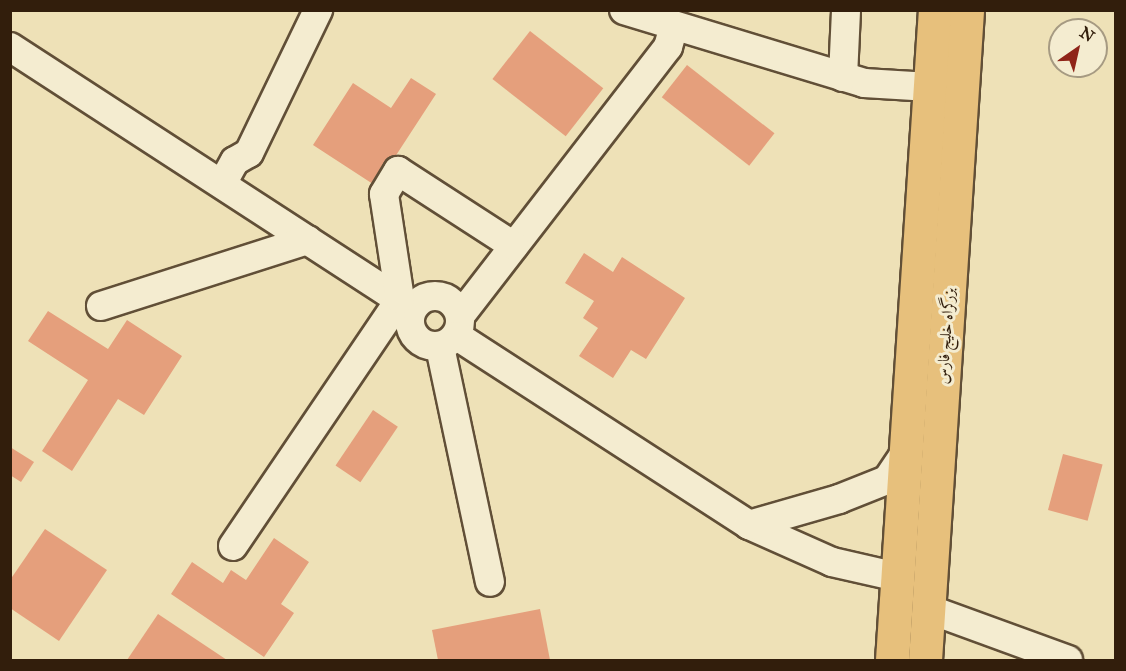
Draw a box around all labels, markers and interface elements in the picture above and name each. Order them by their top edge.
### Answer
north arrow [1048,18,1108,78]
text: N [1076,23,1098,46]
street label: بزرگراه خلیج فارس [933,287,959,385]

